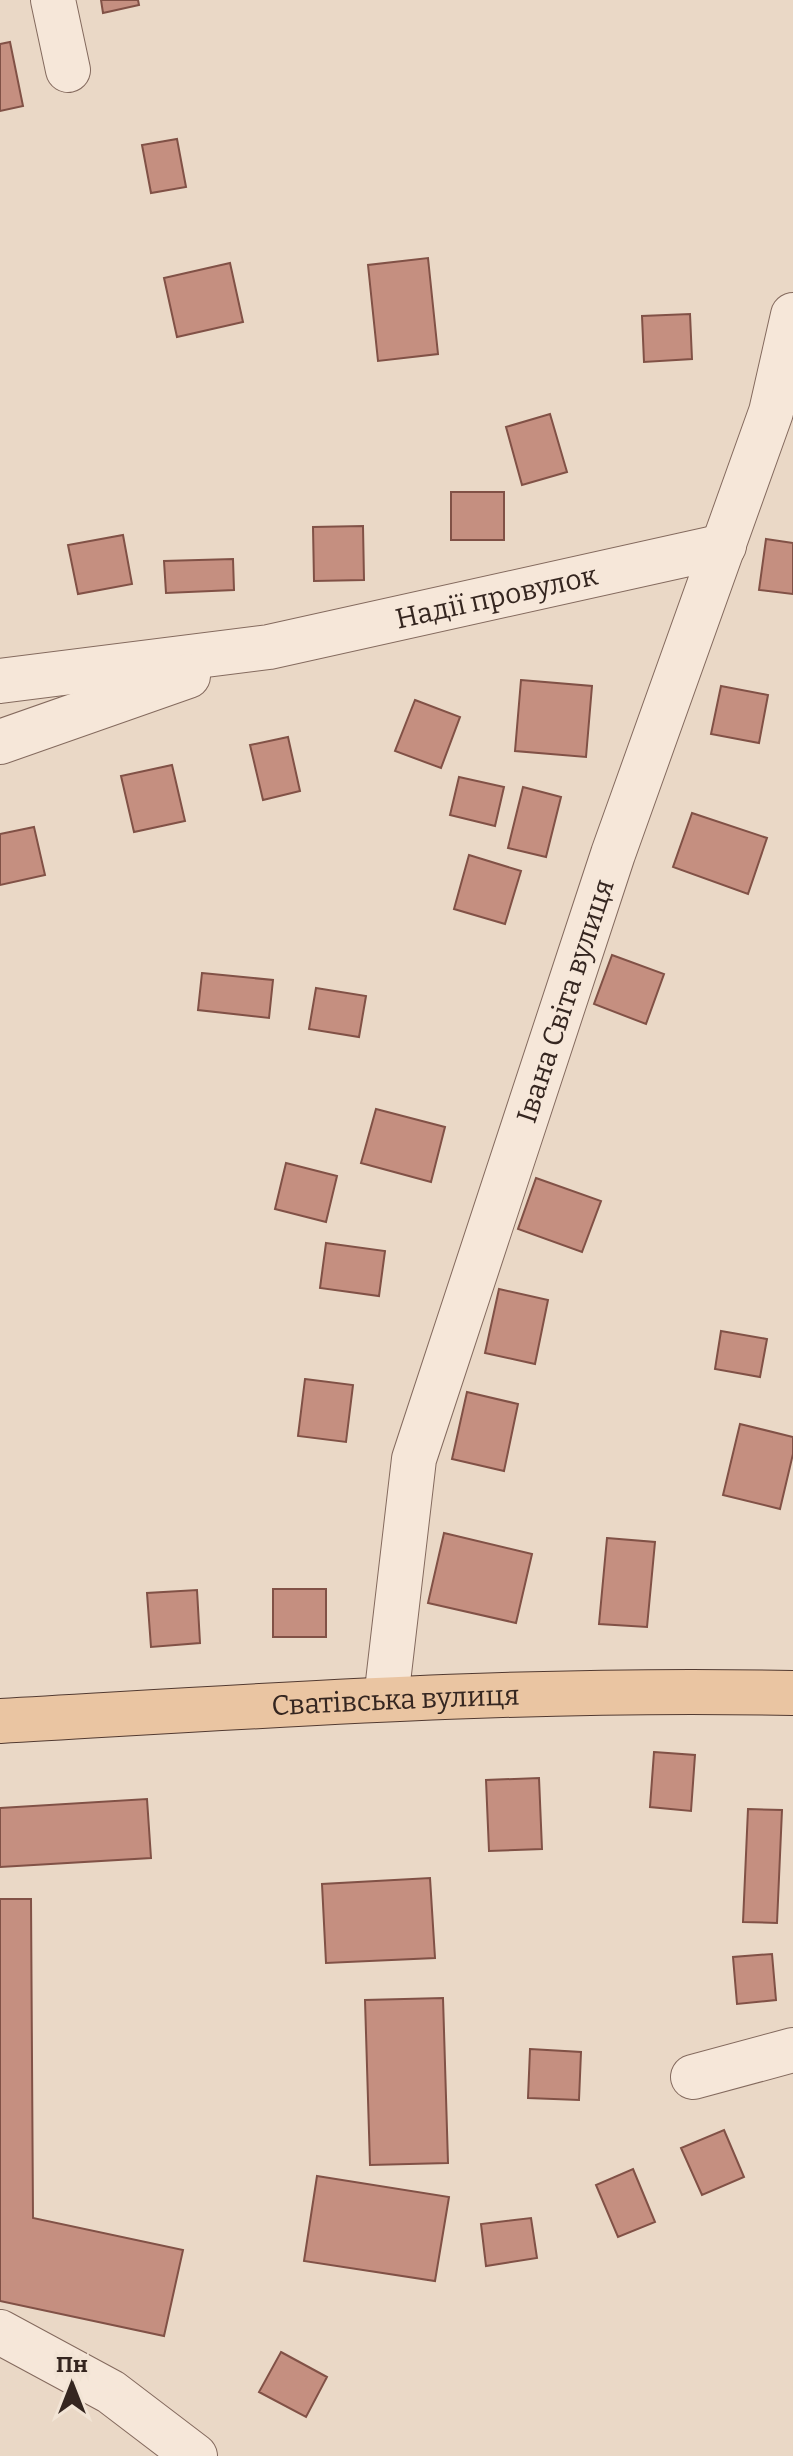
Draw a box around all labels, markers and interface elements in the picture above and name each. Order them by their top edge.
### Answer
street label: Надії провулок [392,558,601,635]
street label: Івана Світа вулиця [509,875,620,1127]
street label: Сватівська вулиця [271,1678,520,1722]
north arrow [32,2344,112,2424]
text: Пн [56,2351,88,2378]

